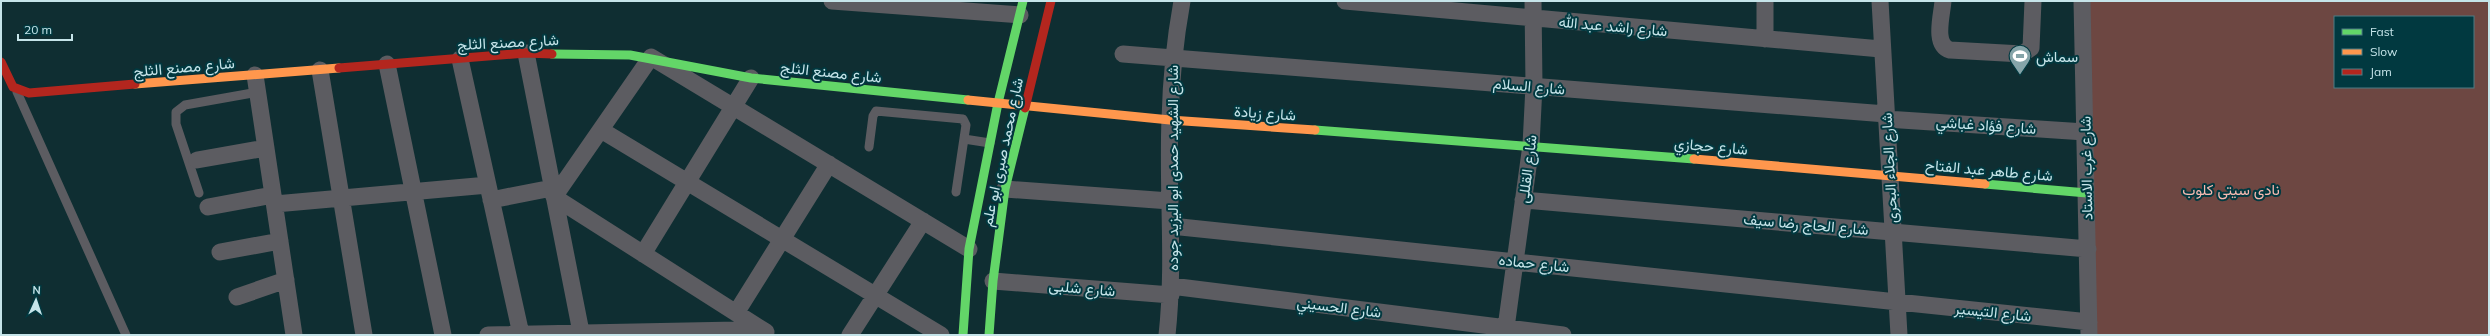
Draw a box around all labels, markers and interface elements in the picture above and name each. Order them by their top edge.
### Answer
street label: شارع راشد عبد الله [1558,12,1668,42]
scale bar [18,16,72,42]
legend [2334,16,2474,88]
text: 20 m [24,22,52,37]
text: Fast [2370,24,2394,39]
street label: شارع مصنع الثلج [457,30,559,56]
sports icon: سماش [2007,43,2033,76]
text: Slow [2370,44,2398,59]
place label: سماش [2036,47,2078,67]
street label: شارع مصنع الثلج [133,53,236,83]
street label: شارع مصنع الثلج [779,57,883,89]
text: Jam [2370,64,2392,79]
street label: شارع الشهيد حمدى ابو اليزيد جوده [1163,65,1184,271]
street label: شارع السلام [1492,73,1566,101]
street label: شارع محمد صبرى ابو علم [977,76,1029,228]
street label: شارع زيادة [1233,101,1297,127]
street label: شارع الجلاء البحرى [1877,112,1903,224]
street label: شارع فؤاد غباشي [1935,112,2037,142]
street label: شارع غرب الاستاد [2076,116,2098,220]
street label: شارع حجازي [1673,133,1749,163]
street label: شارع القللى [1513,134,1543,204]
street label: شارع طاهر عبد الفتاح [1924,155,2054,187]
park label: نادى سيتى كلوب [2182,180,2280,200]
street label: شارع الحاج رضا سيف [1742,209,1870,241]
street label: شارع حماده [1498,250,1570,278]
street label: شارع شلبى [1048,276,1116,302]
north arrow [16,280,56,320]
text: N [32,283,41,297]
street label: شارع الحسيني [1295,292,1383,326]
street label: شارع التيسير [1952,298,2033,327]

